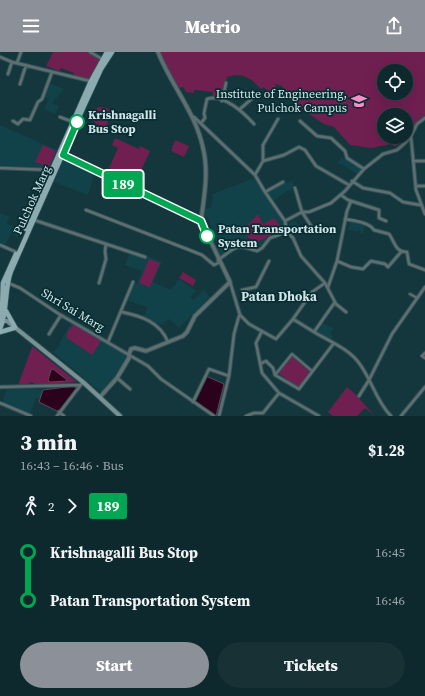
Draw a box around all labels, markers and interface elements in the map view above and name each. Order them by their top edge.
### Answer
text: Metrio [184,14,241,39]
icon: menu [20,15,42,37]
icon: share [383,15,405,37]
map controls [377,64,413,144]
button: locate [377,64,413,100]
place label: Institute of Engineering, Pulchok Campus [216,86,347,116]
school or university icon: Institute of Engineering, Pulchok Campus [350,92,368,110]
place label: Krishnagalli Bus Stop [88,107,156,137]
button: layers [377,108,413,144]
marker: Krishnagalli Bus Stop [69,114,85,130]
street label: Pulchok Marg [10,163,54,237]
line badge: 189 [100,171,146,197]
text: 189 [112,174,134,194]
place label: Patan Transportation System [218,221,337,251]
marker: Patan Transportation System [199,228,215,244]
street label: Shri Sai Marg [38,285,108,335]
district label: Patan Dhoka [241,288,317,305]
text: 3 min [20,427,77,457]
text: $1.28 [368,440,405,461]
text: 16:43 – 16:46 · Bus [20,457,124,474]
icon: walk [20,495,42,517]
icon: forward [61,495,83,517]
text: 189 [97,496,119,516]
text: 2 [48,498,55,515]
text: Krishnagalli Bus Stop [50,542,198,563]
text: 16:45 [375,544,405,561]
text: Patan Transportation System [50,590,250,611]
text: 16:46 [375,592,405,609]
button: Start [20,642,209,688]
button: Tickets [217,642,405,688]

